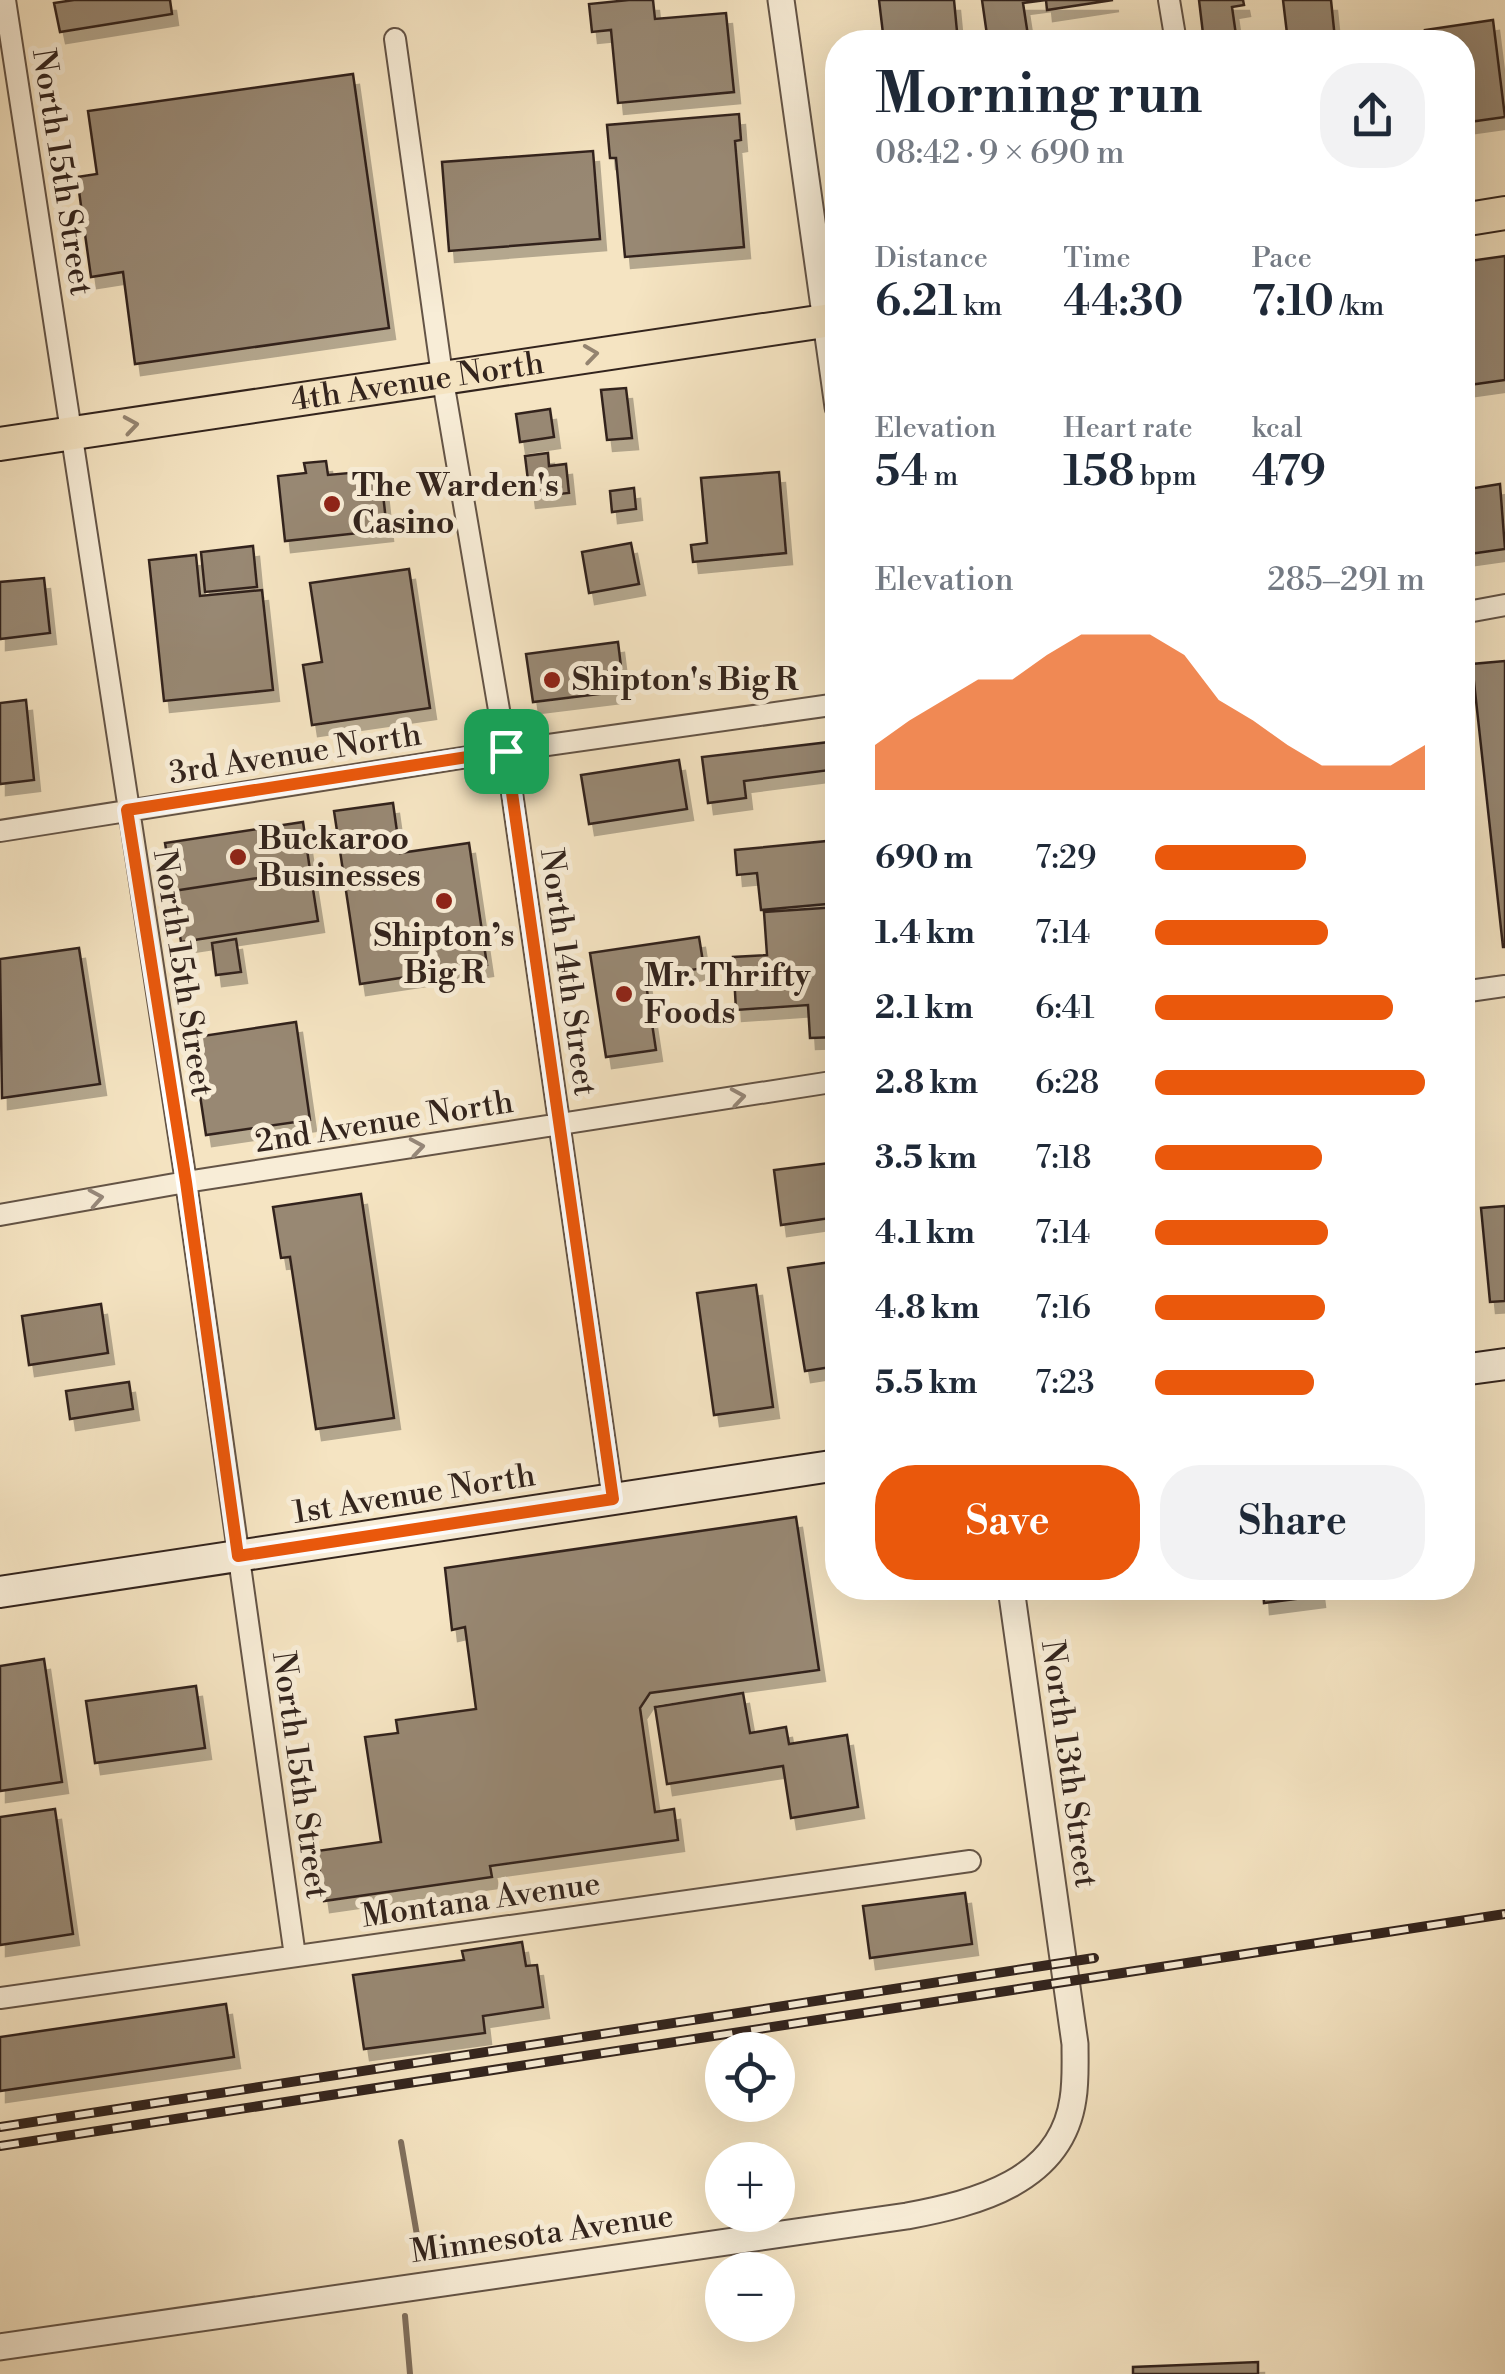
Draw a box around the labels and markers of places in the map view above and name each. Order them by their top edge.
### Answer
place label: The Warden's Casino [352,466,559,543]
marker: The Warden's Casino [321,493,343,515]
place label: Shipton's Big R [572,660,799,700]
marker: Shipton's Big R [541,669,563,691]
pin [464,709,549,794]
place label: Buckaroo Businesses [258,819,421,896]
marker: Buckaroo Businesses [227,846,249,868]
marker: Shipton’s Big R [433,890,455,912]
place label: Shipton’s Big R [374,916,514,993]
place label: Mr. Thrifty Foods [644,956,811,1033]
marker: Mr. Thrifty Foods [613,983,635,1005]

